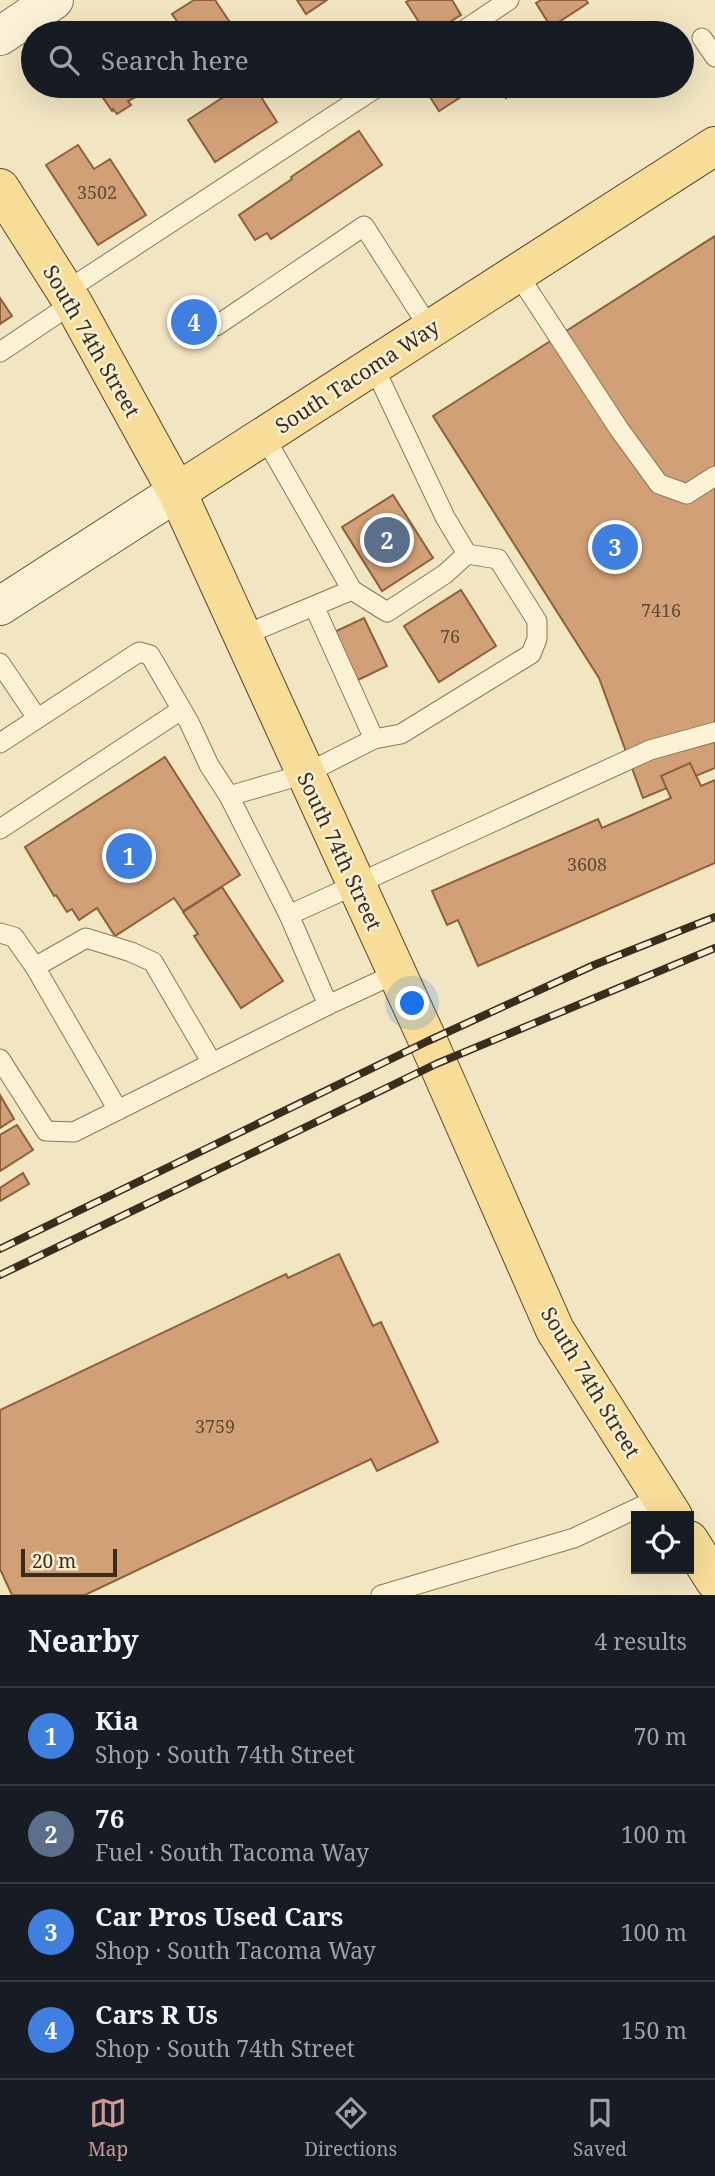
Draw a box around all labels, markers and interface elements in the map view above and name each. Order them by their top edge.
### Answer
search box [21,21,694,98]
icon: search [45,41,83,79]
text: Search here [101,42,249,78]
house number: 3502 [77,180,117,204]
street label: South 74th Street [37,260,147,422]
pin: 4 [171,296,217,348]
street label: South Tacoma Way [269,312,445,440]
pin: 2 [364,514,410,566]
pin: 3 [592,521,638,573]
house number: 7416 [641,598,681,622]
house number: 76 [440,624,460,648]
street label: South 74th Street [291,767,389,935]
pin: 1 [106,830,152,882]
house number: 3608 [567,852,607,876]
your location [395,986,429,1020]
street label: South 74th Street [535,1301,647,1463]
house number: 3759 [195,1414,235,1438]
map controls [631,1511,694,1574]
button: locate [631,1511,694,1574]
scale bar [21,1546,117,1578]
text: 20 m [32,1548,76,1574]
text: Nearby [28,1620,139,1661]
text: 4 results [594,1625,687,1657]
text: Kia [95,1702,139,1738]
text: 1 [45,1720,58,1752]
text: 70 m [634,1720,687,1752]
text: Shop · South 74th Street [95,1738,355,1770]
text: 76 [95,1800,124,1836]
text: 2 [45,1818,58,1850]
text: 100 m [621,1818,687,1850]
text: Fuel · South Tacoma Way [95,1836,369,1868]
text: Car Pros Used Cars [95,1898,343,1934]
text: 3 [45,1916,58,1948]
text: 100 m [621,1916,687,1948]
text: Shop · South Tacoma Way [95,1934,376,1966]
text: Cars R Us [95,1996,218,2032]
text: 4 [45,2014,58,2046]
text: 150 m [621,2014,687,2046]
text: Shop · South 74th Street [95,2032,355,2064]
tab: Map [88,2094,128,2162]
tab: Directions [304,2094,397,2162]
tab: Saved [573,2094,627,2162]

